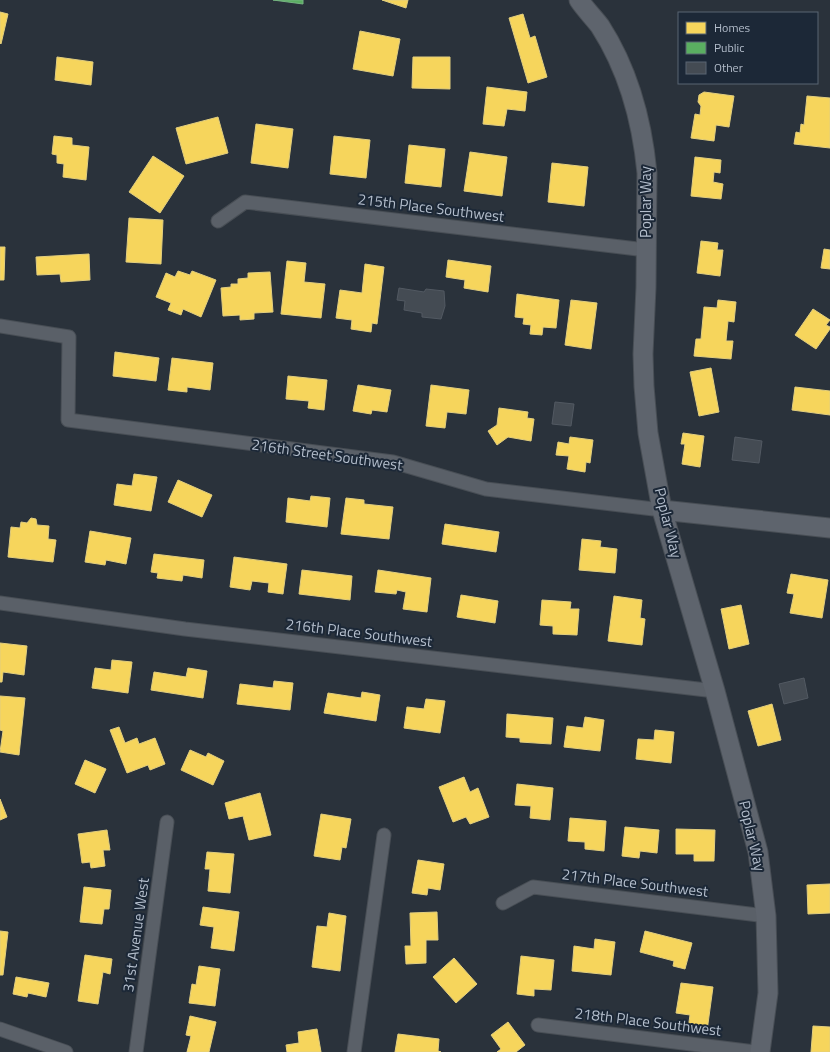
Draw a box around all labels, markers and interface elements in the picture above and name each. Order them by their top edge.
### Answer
legend [678,12,818,84]
text: Homes [714,18,750,37]
text: Public [714,38,744,57]
text: Other [714,58,743,77]
street label: Poplar Way [634,166,657,238]
street label: 215th Place Southwest [356,187,506,228]
street label: 216th Street Southwest [250,433,405,477]
street label: Poplar Way [649,485,688,561]
street label: 216th Place Southwest [284,612,434,653]
street label: Poplar Way [733,798,772,873]
street label: 217th Place Southwest [560,862,710,903]
street label: 31st Avenue West [116,875,155,994]
street label: 218th Place Southwest [573,1001,723,1042]

